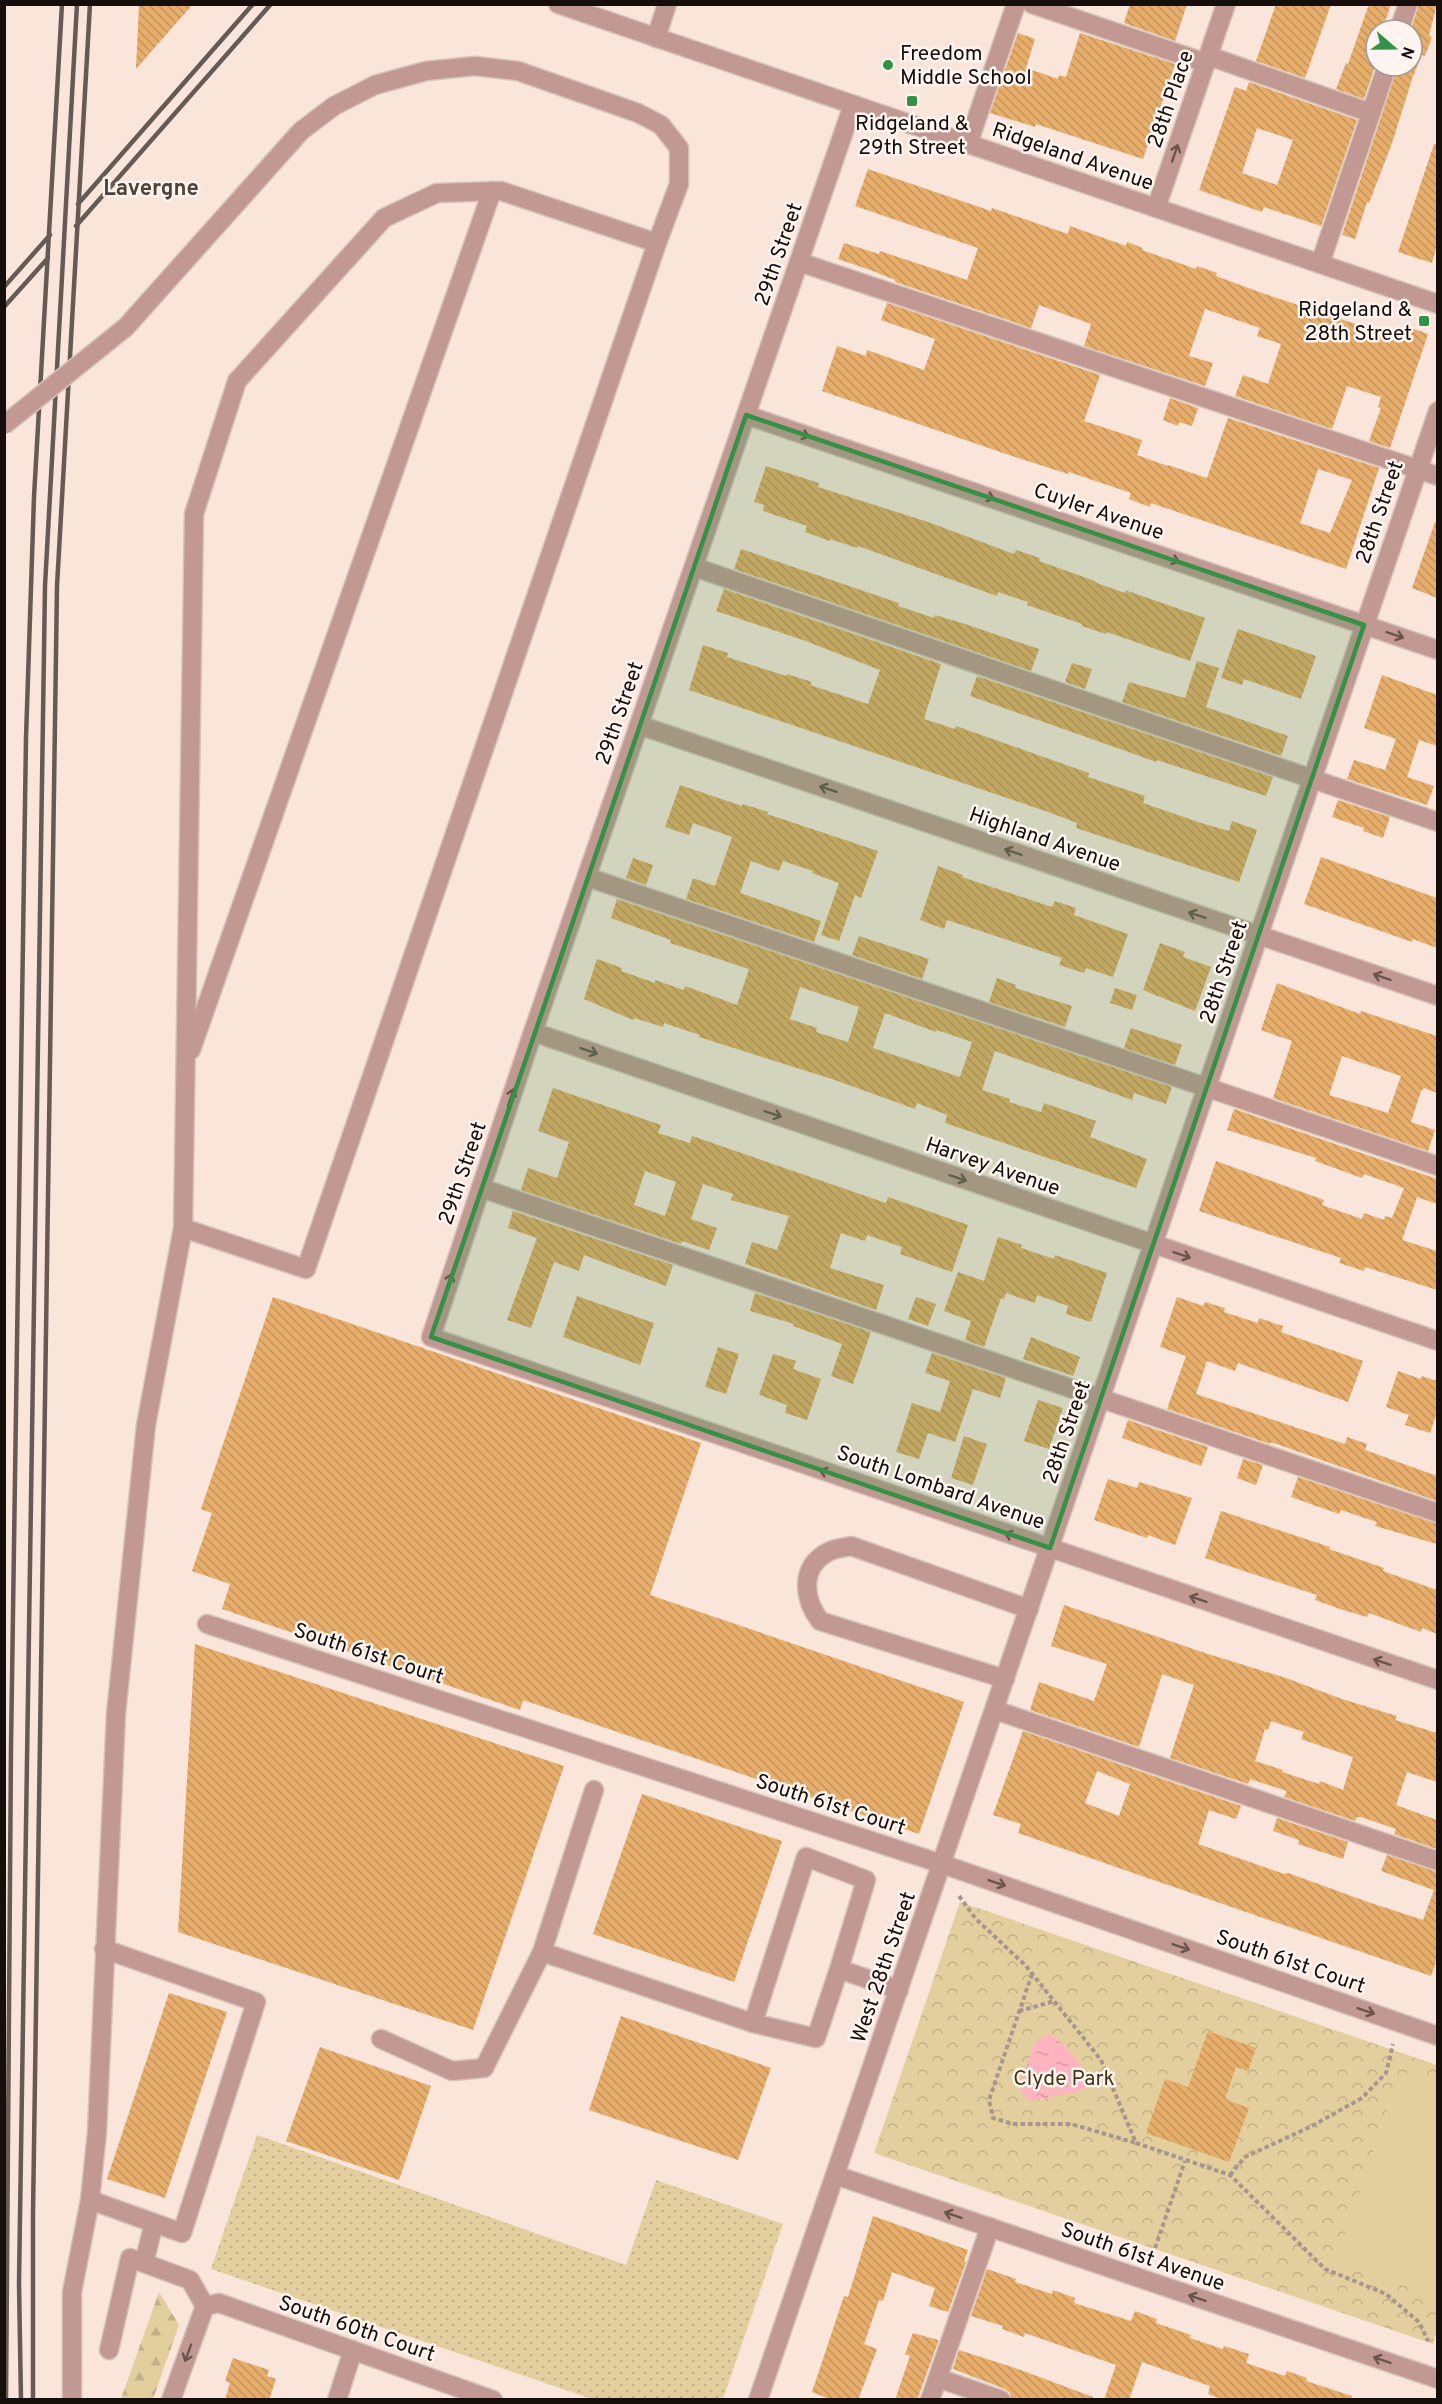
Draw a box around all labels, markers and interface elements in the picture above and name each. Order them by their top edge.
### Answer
north arrow [1364,18,1424,78]
place label: Freedom Middle School [900,41,1032,92]
text: N [1395,44,1418,61]
street label: 28th Place [1142,47,1201,152]
marker: Freedom Middle School [881,58,895,72]
marker: Ridgeland & 29th Street [905,94,919,108]
place label: Ridgeland & 29th Street [855,111,969,162]
street label: Ridgeland Avenue [988,117,1157,198]
one-way arrow [1170,144,1181,163]
district label: Lavergne [103,176,199,203]
street label: 29th Street [749,199,810,310]
place label: Ridgeland & 28th Street [1298,297,1412,348]
marker: Ridgeland & 28th Street [1417,314,1431,328]
one-way arrow [791,429,810,440]
street label: 28th Street [1350,457,1411,568]
street label: Cuyler Avenue [1030,477,1167,547]
one-way arrow [976,492,995,503]
one-way arrow [1161,554,1180,565]
one-way arrow [1385,631,1404,642]
street label: 29th Street [590,658,651,769]
one-way arrow [819,783,838,794]
street label: Highland Avenue [965,802,1124,879]
one-way arrow [1004,846,1023,857]
one-way arrow [1189,908,1207,919]
street label: 28th Street [1194,917,1255,1028]
one-way arrow [1373,971,1392,982]
one-way arrow [579,1046,598,1057]
one-way arrow [507,1088,518,1107]
one-way arrow [763,1110,782,1121]
street label: 29th Street [433,1118,494,1229]
street label: Harvey Avenue [922,1132,1063,1203]
one-way arrow [948,1173,966,1184]
one-way arrow [1172,1250,1191,1261]
one-way arrow [445,1273,456,1292]
street label: 28th Street [1037,1377,1098,1488]
street label: South Lombard Avenue [833,1440,1048,1537]
one-way arrow [820,1466,838,1477]
one-way arrow [1004,1529,1023,1540]
one-way arrow [1189,1592,1208,1603]
street label: South 61st Court [290,1617,447,1691]
one-way arrow [1373,1655,1392,1666]
street label: South 61st Court [752,1768,909,1842]
one-way arrow [987,1878,1006,1889]
street label: West 28th Street [846,1888,923,2047]
street label: South 61st Court [1212,1924,1369,2001]
one-way arrow [1171,1942,1190,1953]
one-way arrow [1356,2006,1375,2017]
park label: Clyde Park [1013,2066,1115,2093]
one-way arrow [944,2209,963,2220]
street label: South 61st Avenue [1057,2217,1228,2298]
street label: South 60th Court [275,2290,438,2369]
one-way arrow [1188,2291,1207,2302]
one-way arrow [182,2343,193,2362]
one-way arrow [1373,2354,1392,2365]

